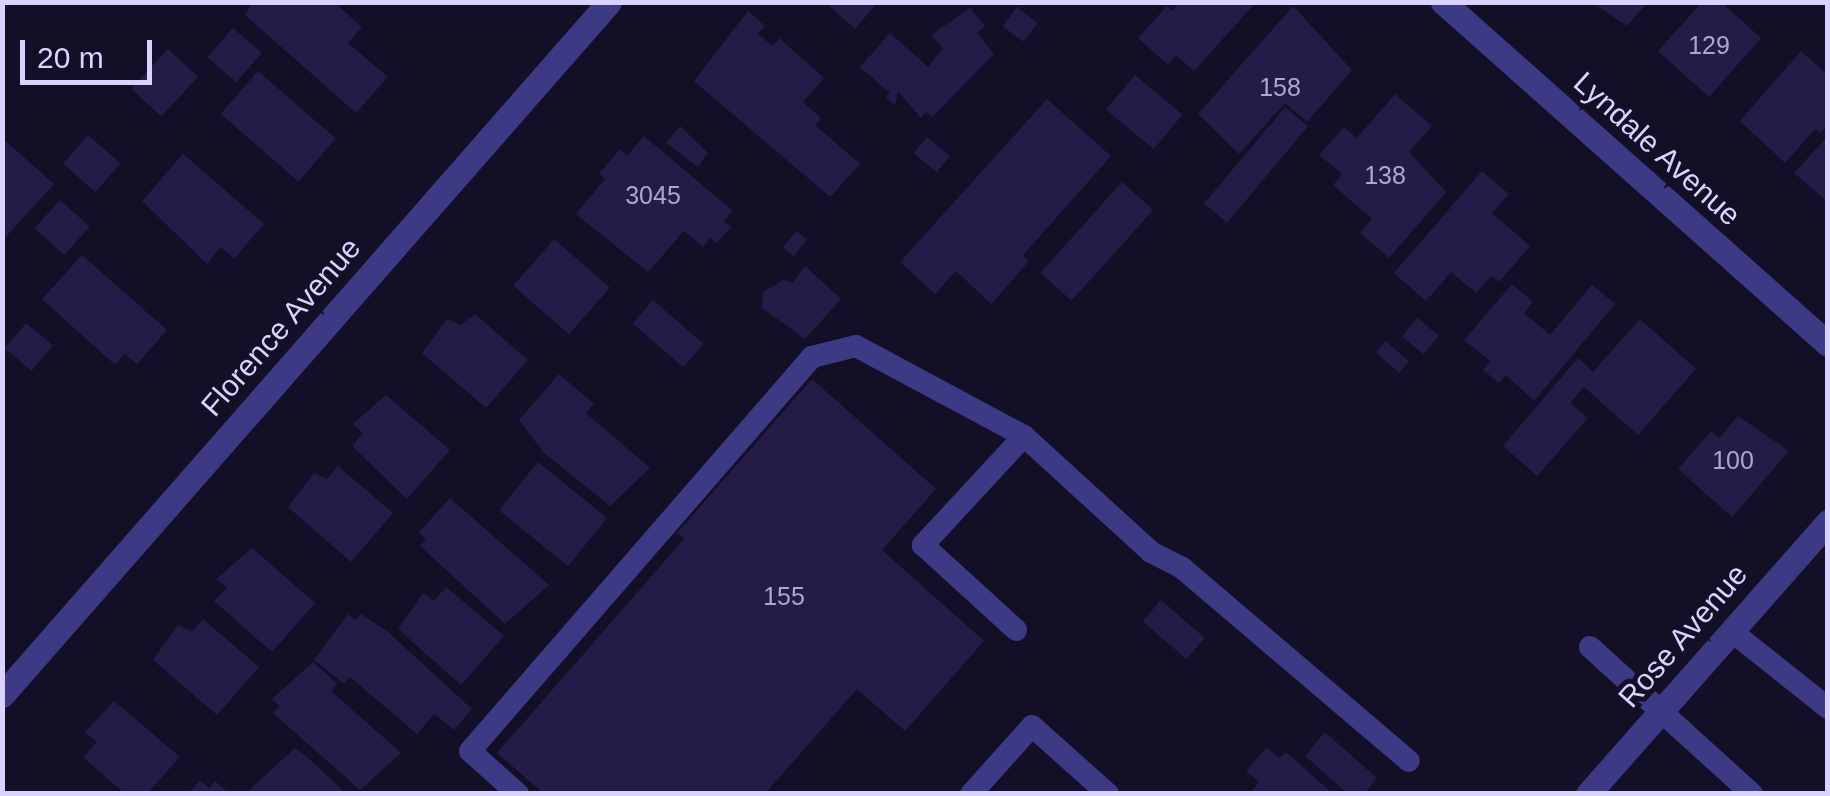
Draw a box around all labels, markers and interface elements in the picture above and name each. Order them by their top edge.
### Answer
scale bar [25,20,158,82]
house number: 129 [1688,30,1730,60]
text: 20 m [37,41,104,74]
street label: Lyndale Avenue [1566,64,1748,234]
house number: 158 [1259,72,1301,102]
house number: 138 [1364,160,1406,190]
house number: 3045 [625,180,681,210]
street label: Florence Avenue [193,230,369,424]
house number: 100 [1712,445,1754,475]
street label: Rose Avenue [1611,556,1755,716]
house number: 155 [763,581,805,611]

